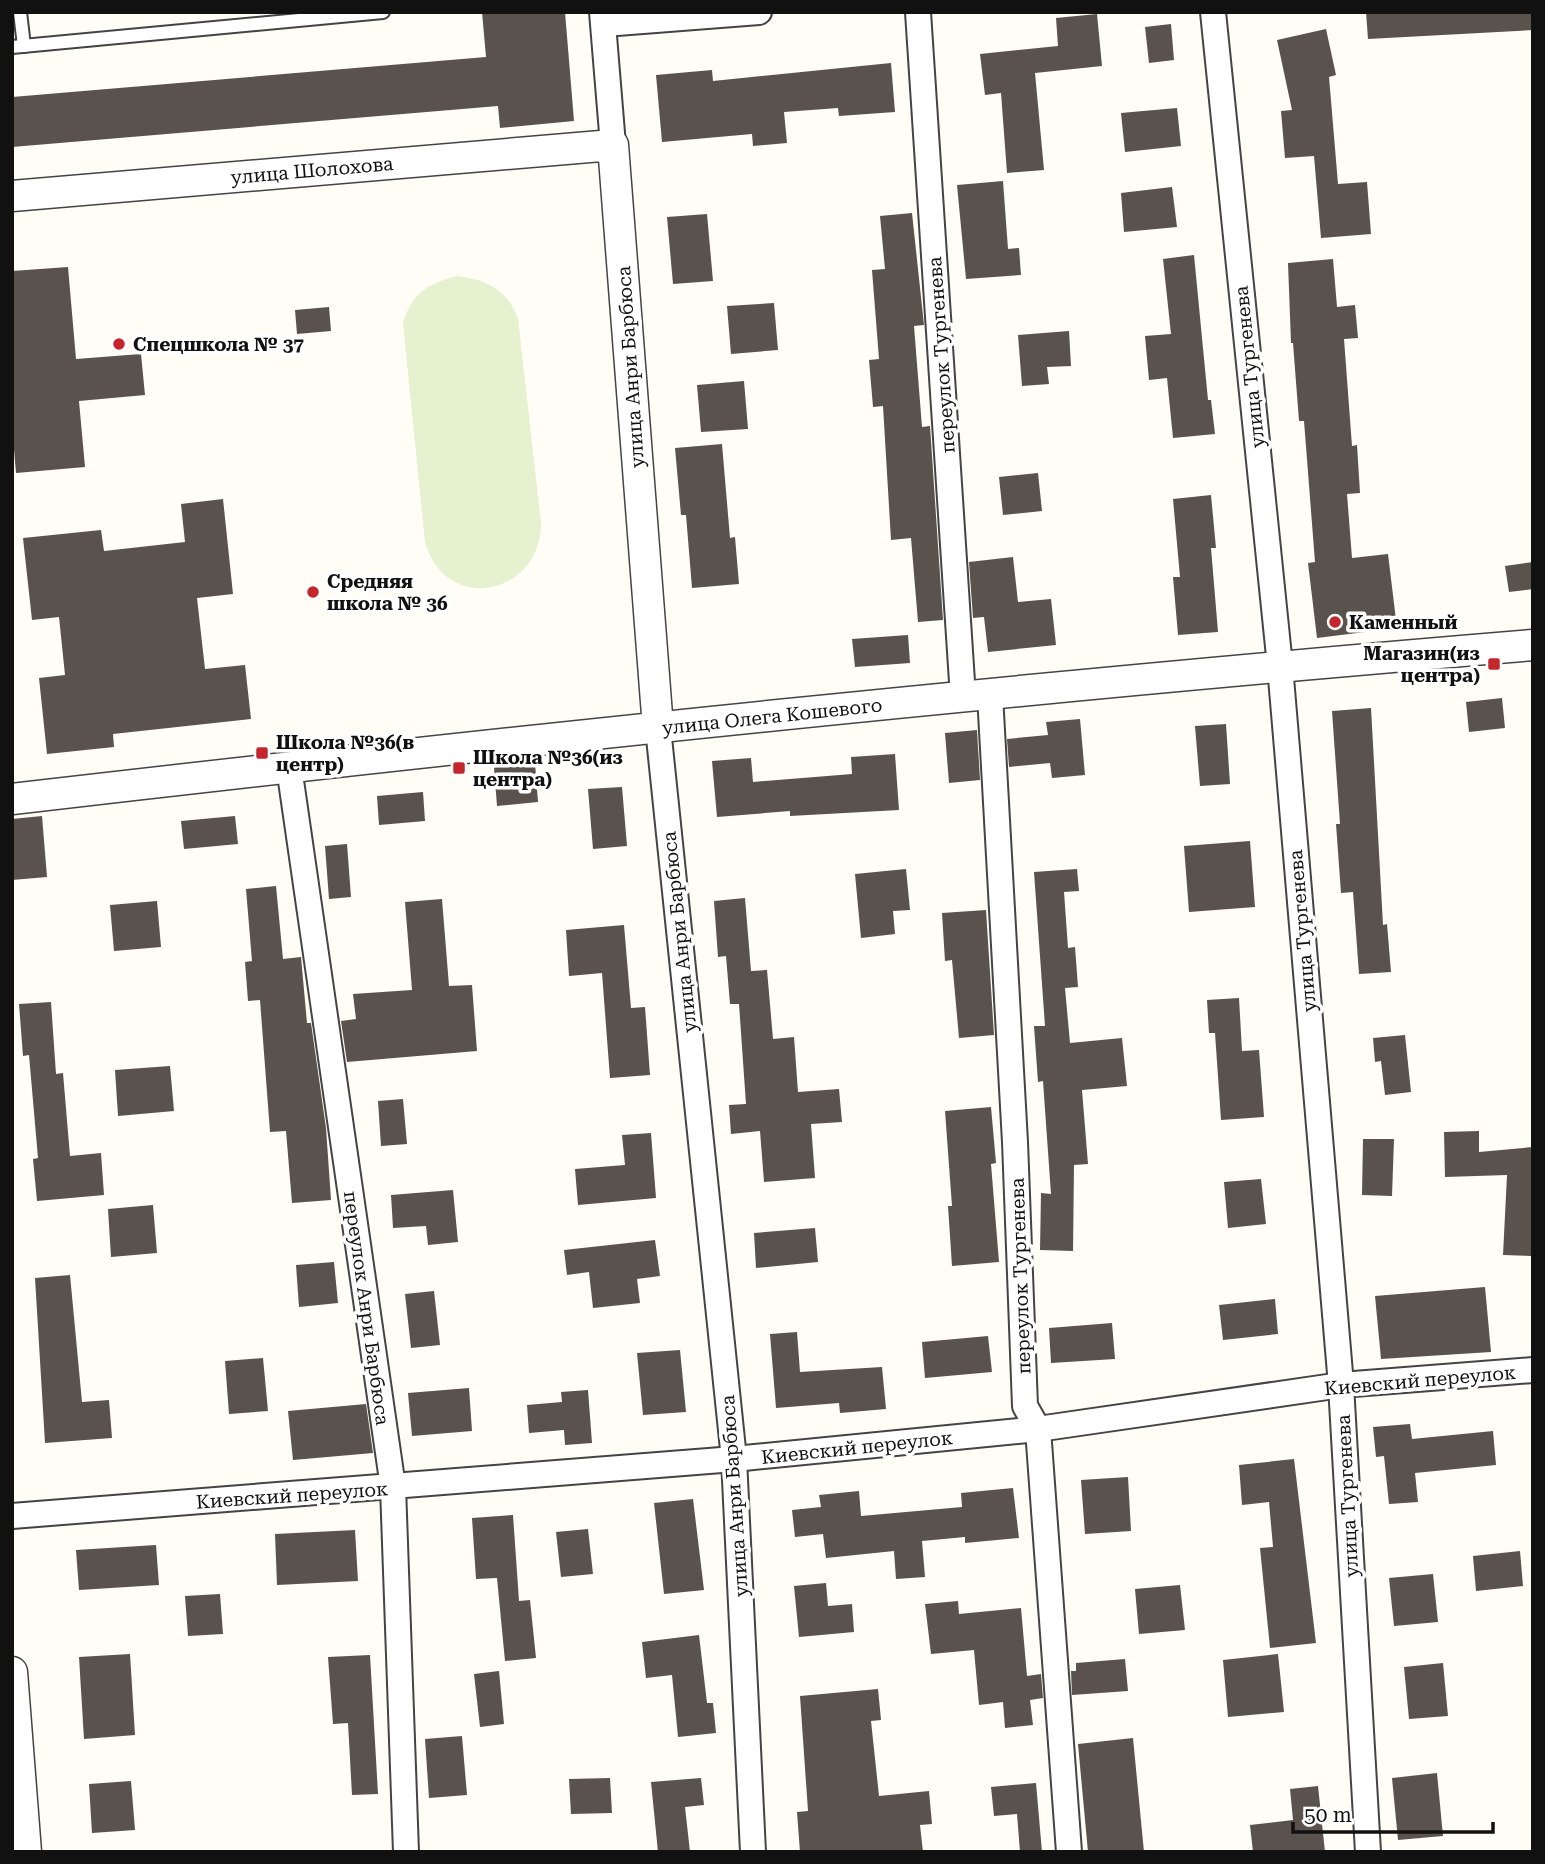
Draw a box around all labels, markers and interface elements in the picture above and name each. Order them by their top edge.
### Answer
street label: улица Шолохова [230,152,395,189]
street label: переулок Тургенева [923,255,960,454]
street label: улица Анри Барбюса [612,265,649,469]
street label: улица Тургенева [1229,284,1269,449]
place label: Спецшкола № 37 [133,333,304,356]
marker: Спецшкола № 37 [111,336,127,352]
place label: Средняя школа № 36 [327,570,448,615]
marker: Средняя школа № 36 [305,584,321,600]
place label: Каменный [1349,611,1458,634]
marker: Каменный [1327,614,1343,630]
place label: Магазин(из центра) [1363,642,1480,687]
marker: Магазин(из центра) [1486,656,1502,672]
street label: улица Олега Кошевого [661,693,883,739]
place label: Школа №36(в центр) [276,731,414,776]
marker: Школа №36(в центр) [254,745,270,761]
place label: Школа №36(из центра) [473,746,623,791]
marker: Школа №36(из центра) [451,760,467,776]
street label: улица Анри Барбюса [657,829,702,1034]
street label: улица Тургенева [1284,848,1321,1013]
street label: переулок Тургенева [1006,1177,1035,1375]
street label: переулок Анри Барбюса [339,1190,394,1427]
street label: Киевский переулок [1323,1361,1517,1400]
street label: улица Анри Барбюса [716,1394,753,1598]
street label: улица Тургенева [1332,1413,1363,1578]
street label: Киевский переулок [760,1426,954,1469]
street label: Киевский переулок [195,1477,389,1514]
scale bar [1293,1790,1492,1834]
text: 50 m [1304,1803,1352,1827]

